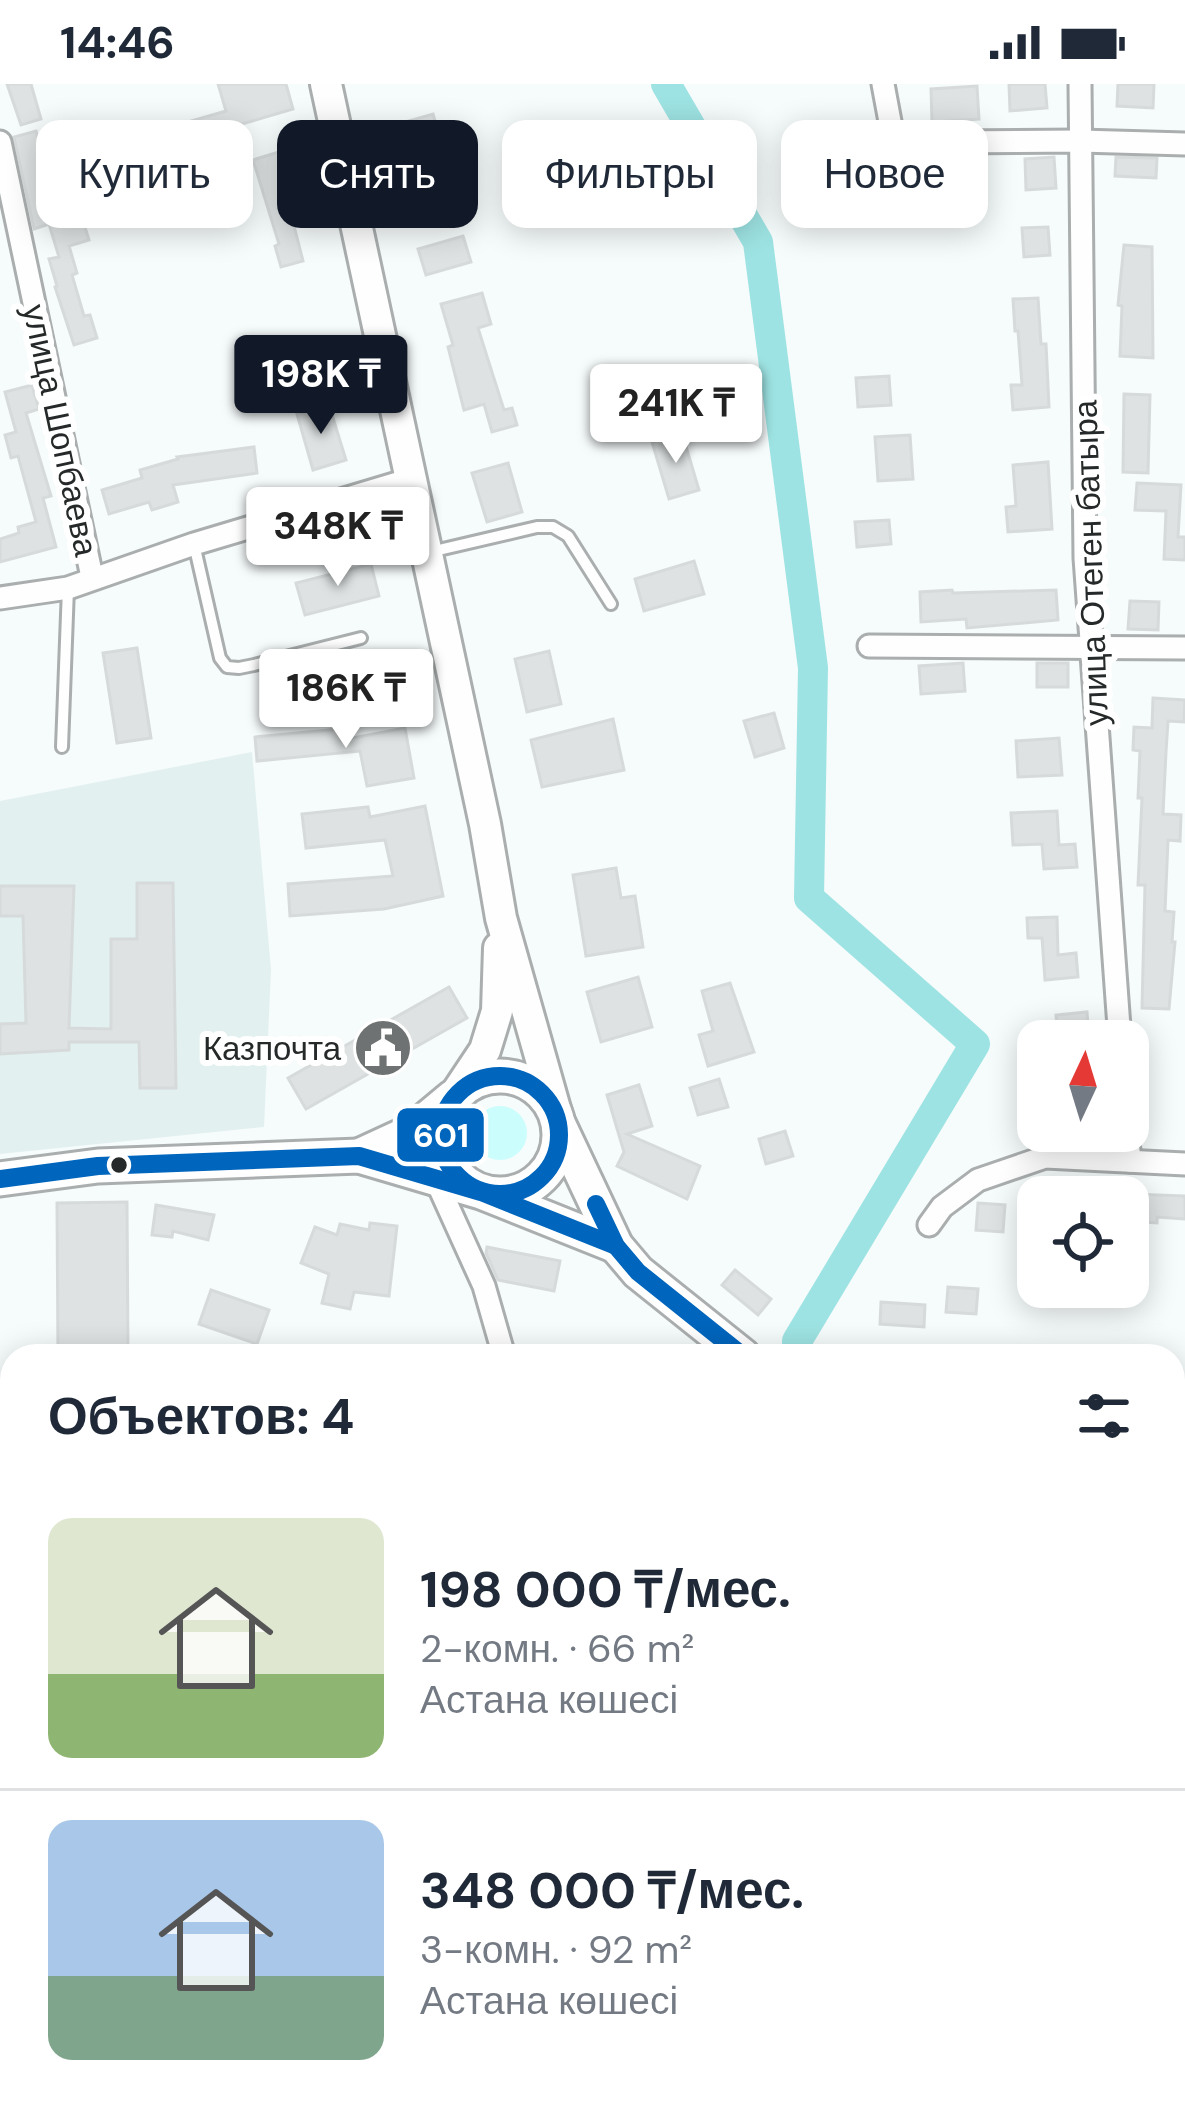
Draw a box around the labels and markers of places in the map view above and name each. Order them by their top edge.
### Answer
pin: 198K ₸ [223,335,419,437]
pin: 241K ₸ [578,364,774,466]
pin: 348K ₸ [240,487,436,589]
pin: 186K ₸ [248,649,444,751]
public building icon: Казпочта [352,1017,414,1079]
place label: Казпочта [203,1027,342,1070]
unlabelled marker [108,1154,130,1176]

